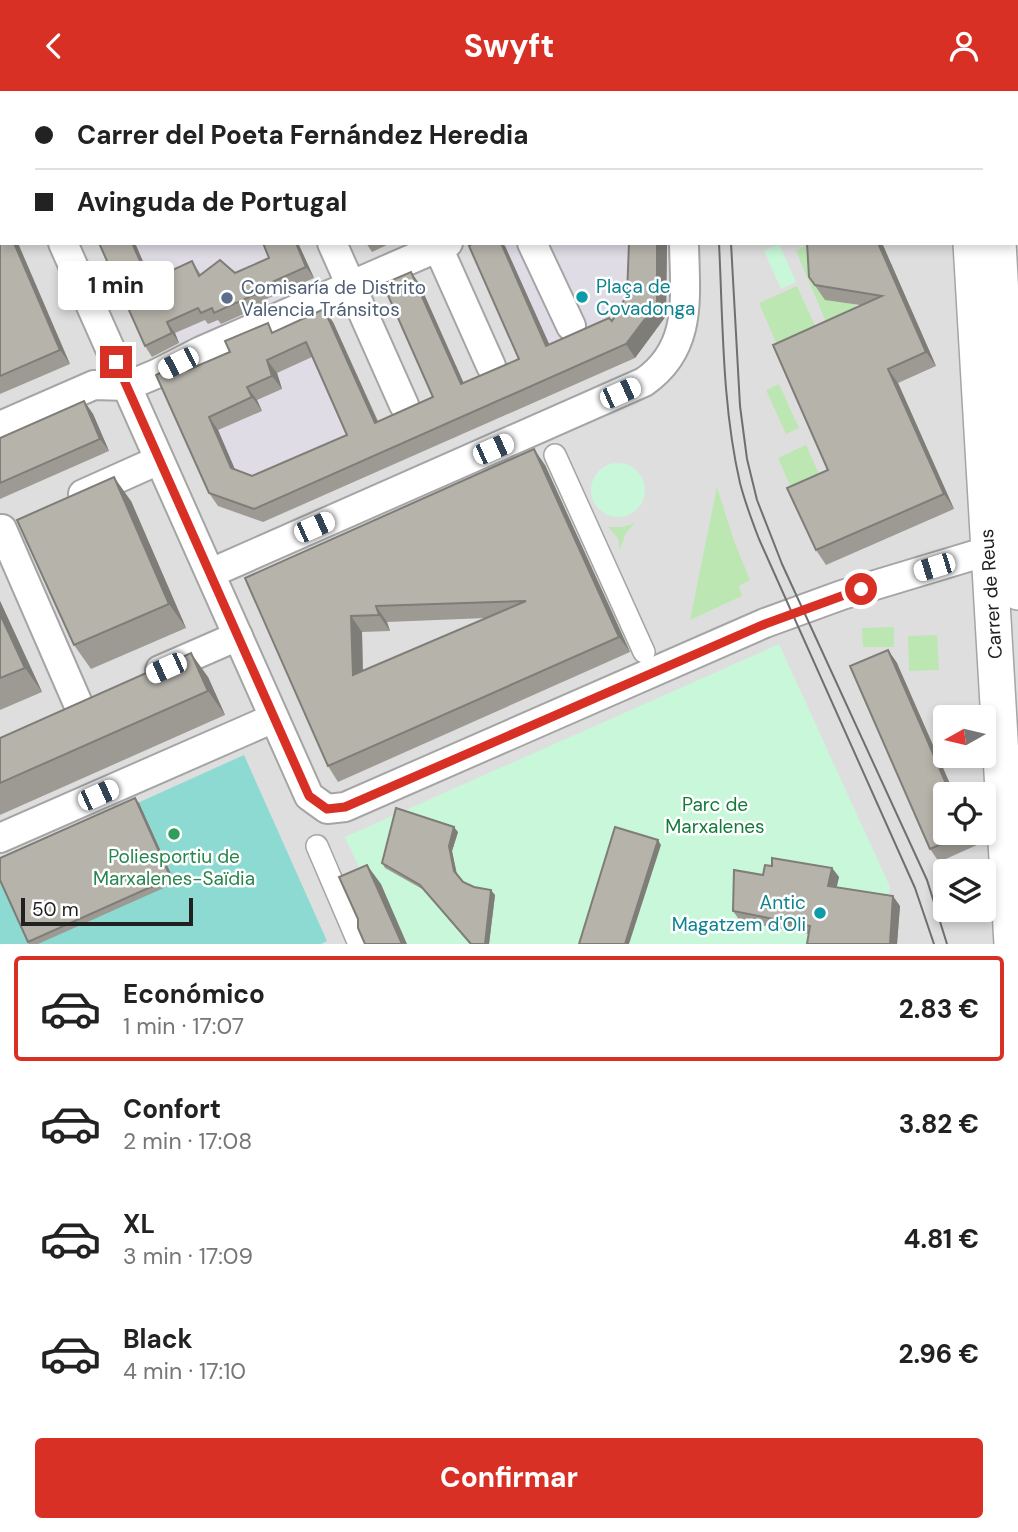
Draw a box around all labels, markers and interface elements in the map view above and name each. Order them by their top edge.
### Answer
text: Swyft [464,25,554,67]
icon: back [35,27,73,65]
icon: person [945,27,983,65]
text: Carrer del Poeta Fernández Heredia [77,118,528,152]
text: Avinguda de Portugal [77,185,347,219]
callout: 1 min [58,261,174,309]
text: 1 min [88,270,144,300]
place label: Plaça de Covadonga [596,274,695,321]
place label: Comisaría de Distrito Valencia Tránsitos [241,275,426,322]
marker: Plaça de Covadonga [574,289,590,305]
marker: Comisaría de Distrito Valencia Tránsitos [219,290,235,306]
car [155,344,202,382]
route end [100,346,132,378]
car [597,375,644,411]
car [470,431,517,467]
car [291,509,338,545]
street label: Carrer de Reus [974,528,1008,660]
car [911,551,958,583]
route start [845,573,877,605]
car [143,650,190,686]
north arrow [933,705,996,768]
map controls [933,705,996,922]
car [75,777,122,813]
button: locate [933,782,996,845]
park label: Parc de Marxalenes [665,792,765,839]
marker: Poliesportiu de Marxalenes-Saïdia [166,826,182,842]
place label: Poliesportiu de Marxalenes-Saïdia [93,844,255,891]
button: layers [933,859,996,922]
place label: Antic Magatzem d'Oli [672,890,806,937]
scale bar [21,895,192,927]
text: 50 m [32,897,79,922]
marker: Antic Magatzem d'Oli [812,905,828,921]
icon: car [39,977,102,1040]
text: Económico [123,977,265,1011]
text: 2.83 € [899,992,979,1026]
text: 1 min · 17:07 [123,1011,244,1041]
icon: car [39,1092,102,1155]
text: Confort [123,1092,221,1126]
text: 3.82 € [899,1107,979,1141]
text: 2 min · 17:08 [123,1126,252,1156]
icon: car [39,1207,102,1270]
text: XL [123,1207,155,1241]
text: 4.81 € [903,1222,979,1256]
text: 3 min · 17:09 [123,1241,253,1271]
icon: car [39,1322,102,1385]
text: Black [123,1322,193,1356]
text: 2.96 € [899,1337,979,1371]
text: 4 min · 17:10 [123,1356,246,1386]
button: Confirmar [35,1438,983,1518]

